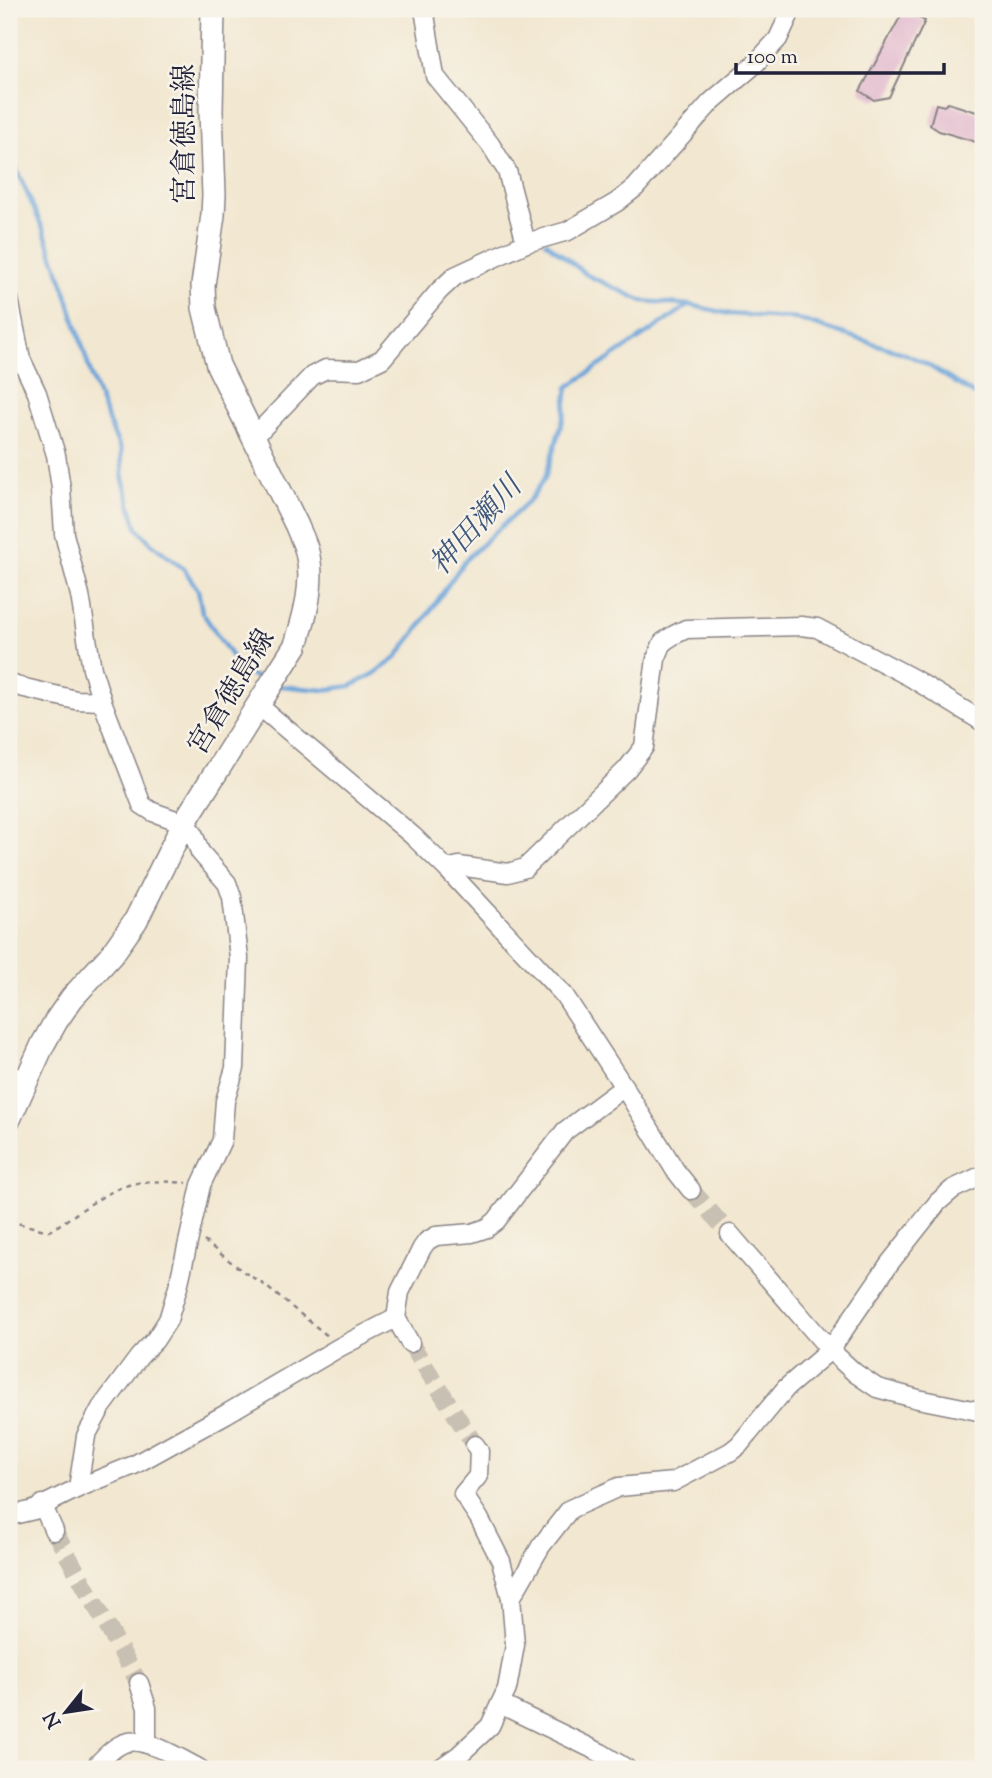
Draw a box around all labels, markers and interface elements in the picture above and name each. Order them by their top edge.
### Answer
scale bar [736,32,945,76]
text: 100 m [747,43,798,73]
street label: 宮倉徳島線 [166,64,206,204]
water label: 神田瀬川 [421,465,535,586]
street label: 宮倉徳島線 [179,622,286,763]
north arrow [32,1676,102,1746]
text: N [38,1706,69,1733]

